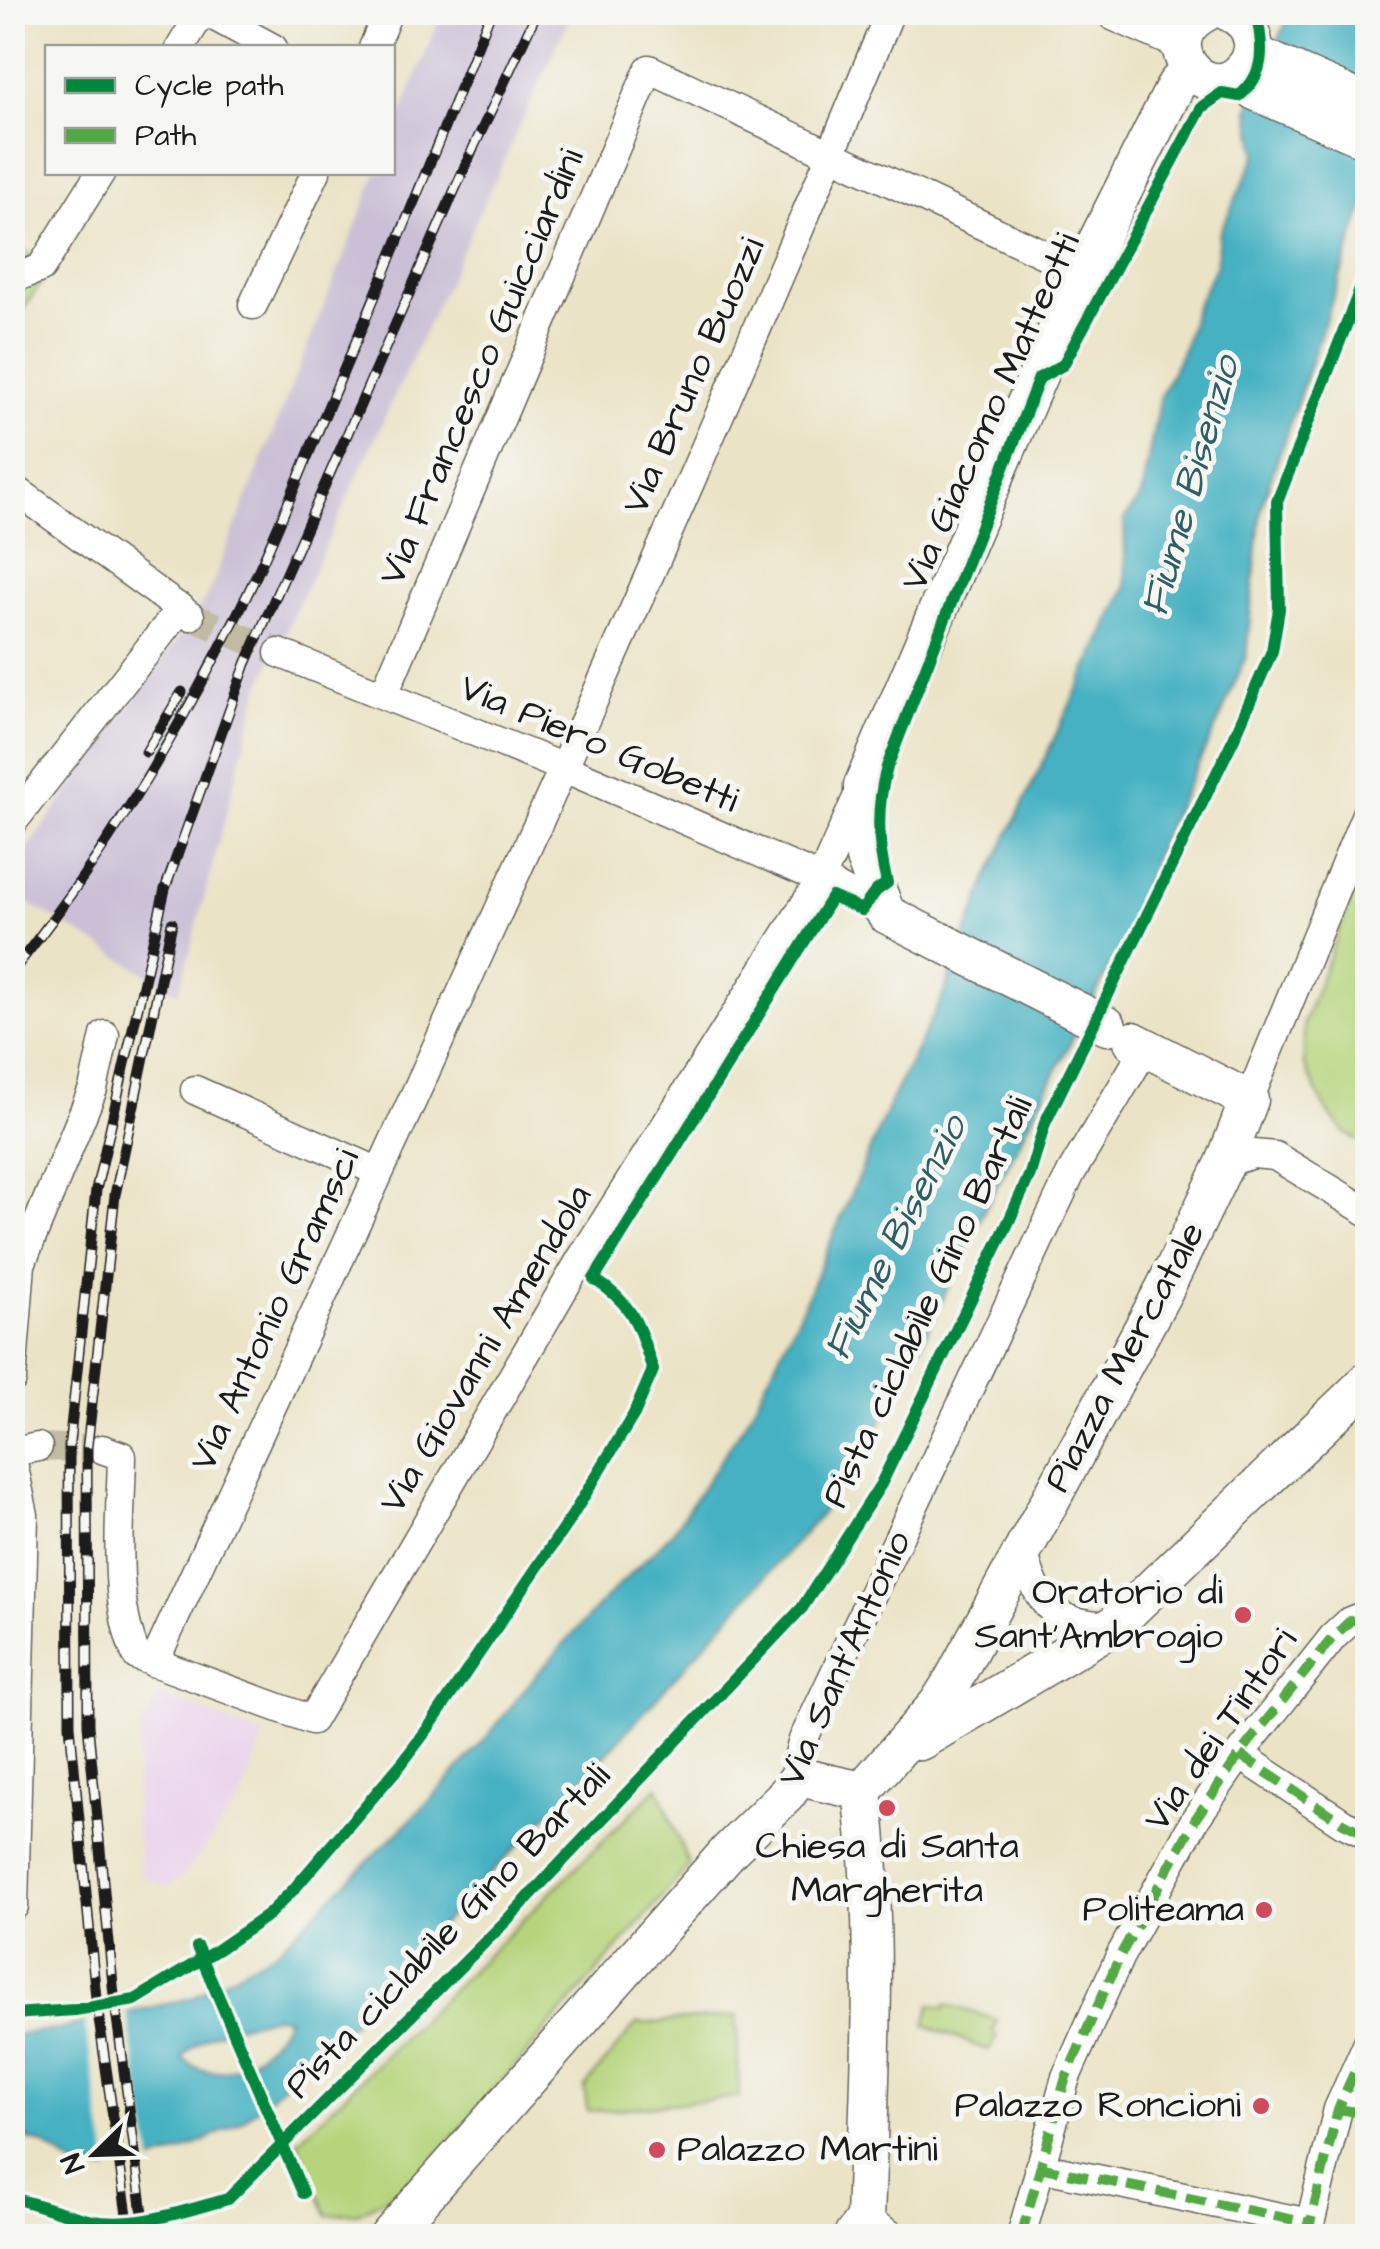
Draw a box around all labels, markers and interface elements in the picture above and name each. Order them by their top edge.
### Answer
legend [45,45,395,175]
text: Cycle path [135,65,284,108]
text: Path [135,115,197,157]
street label: Via Francesco Guicciardini [366,141,598,593]
street label: Via Giacomo Matteotti [889,224,1094,599]
street label: Via Bruno Buozzi [610,229,778,523]
water label: Fiume Bisenzio [1128,347,1255,622]
street label: Via Piero Gobetti [452,662,747,826]
street label: Pista ciclabile Gino Bartali [810,1088,1046,1516]
water label: Fiume Bisenzio [811,1104,982,1370]
street label: Via Antonio Gramsci [177,1140,373,1480]
street label: Via Giovanni Amendola [367,1175,605,1523]
street label: Piazza Mercatale [1032,1213,1218,1501]
street label: Via Sant'Antonio [765,1523,925,1795]
place label: Oratorio di Sant'Ambrogio [974,1567,1223,1663]
marker: Oratorio di Sant'Ambrogio [1232,1604,1254,1626]
street label: Via dei Tintori [1132,1618,1310,1842]
street label: Pista ciclabile Gino Bartali [274,1752,623,2110]
marker: Chiesa di Santa Margherita [876,1797,898,1819]
place label: Chiesa di Santa Margherita [755,1821,1019,1917]
place label: Politeama [1083,1884,1244,1936]
marker: Politeama [1253,1899,1275,1921]
place label: Palazzo Roncioni [955,2080,1241,2132]
marker: Palazzo Roncioni [1250,2095,1272,2117]
north arrow [45,2104,145,2204]
place label: Palazzo Martini [677,2124,938,2176]
marker: Palazzo Martini [646,2139,668,2161]
text: N [52,2147,95,2179]

